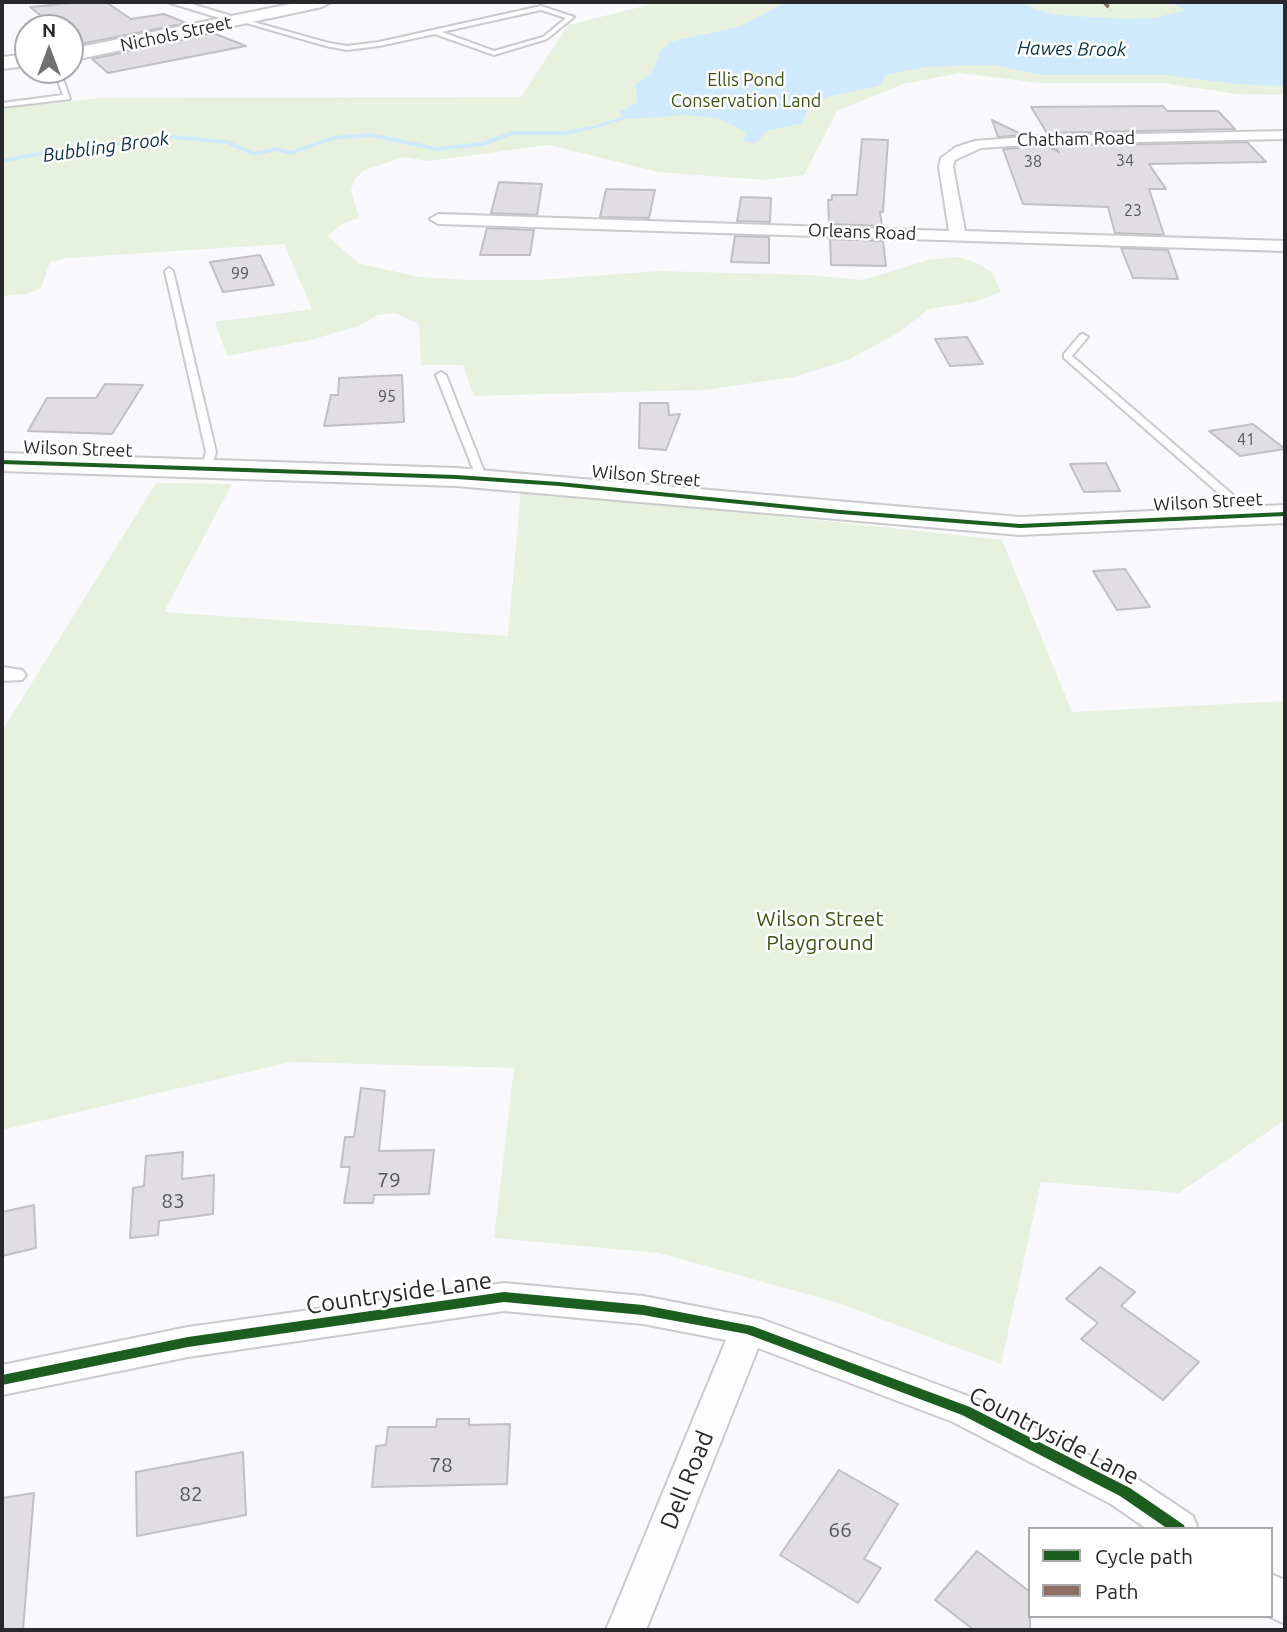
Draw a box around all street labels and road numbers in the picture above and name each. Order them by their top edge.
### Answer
street label: Nichols Street [118,12,234,56]
street label: Chatham Road [1017,127,1135,151]
street label: Orleans Road [807,219,917,245]
street label: Wilson Street [23,436,133,462]
street label: Wilson Street [591,460,701,492]
street label: Wilson Street [1153,488,1263,516]
street label: Countryside Lane [304,1266,494,1320]
street label: Countryside Lane [964,1381,1144,1491]
street label: Dell Road [654,1427,720,1533]

